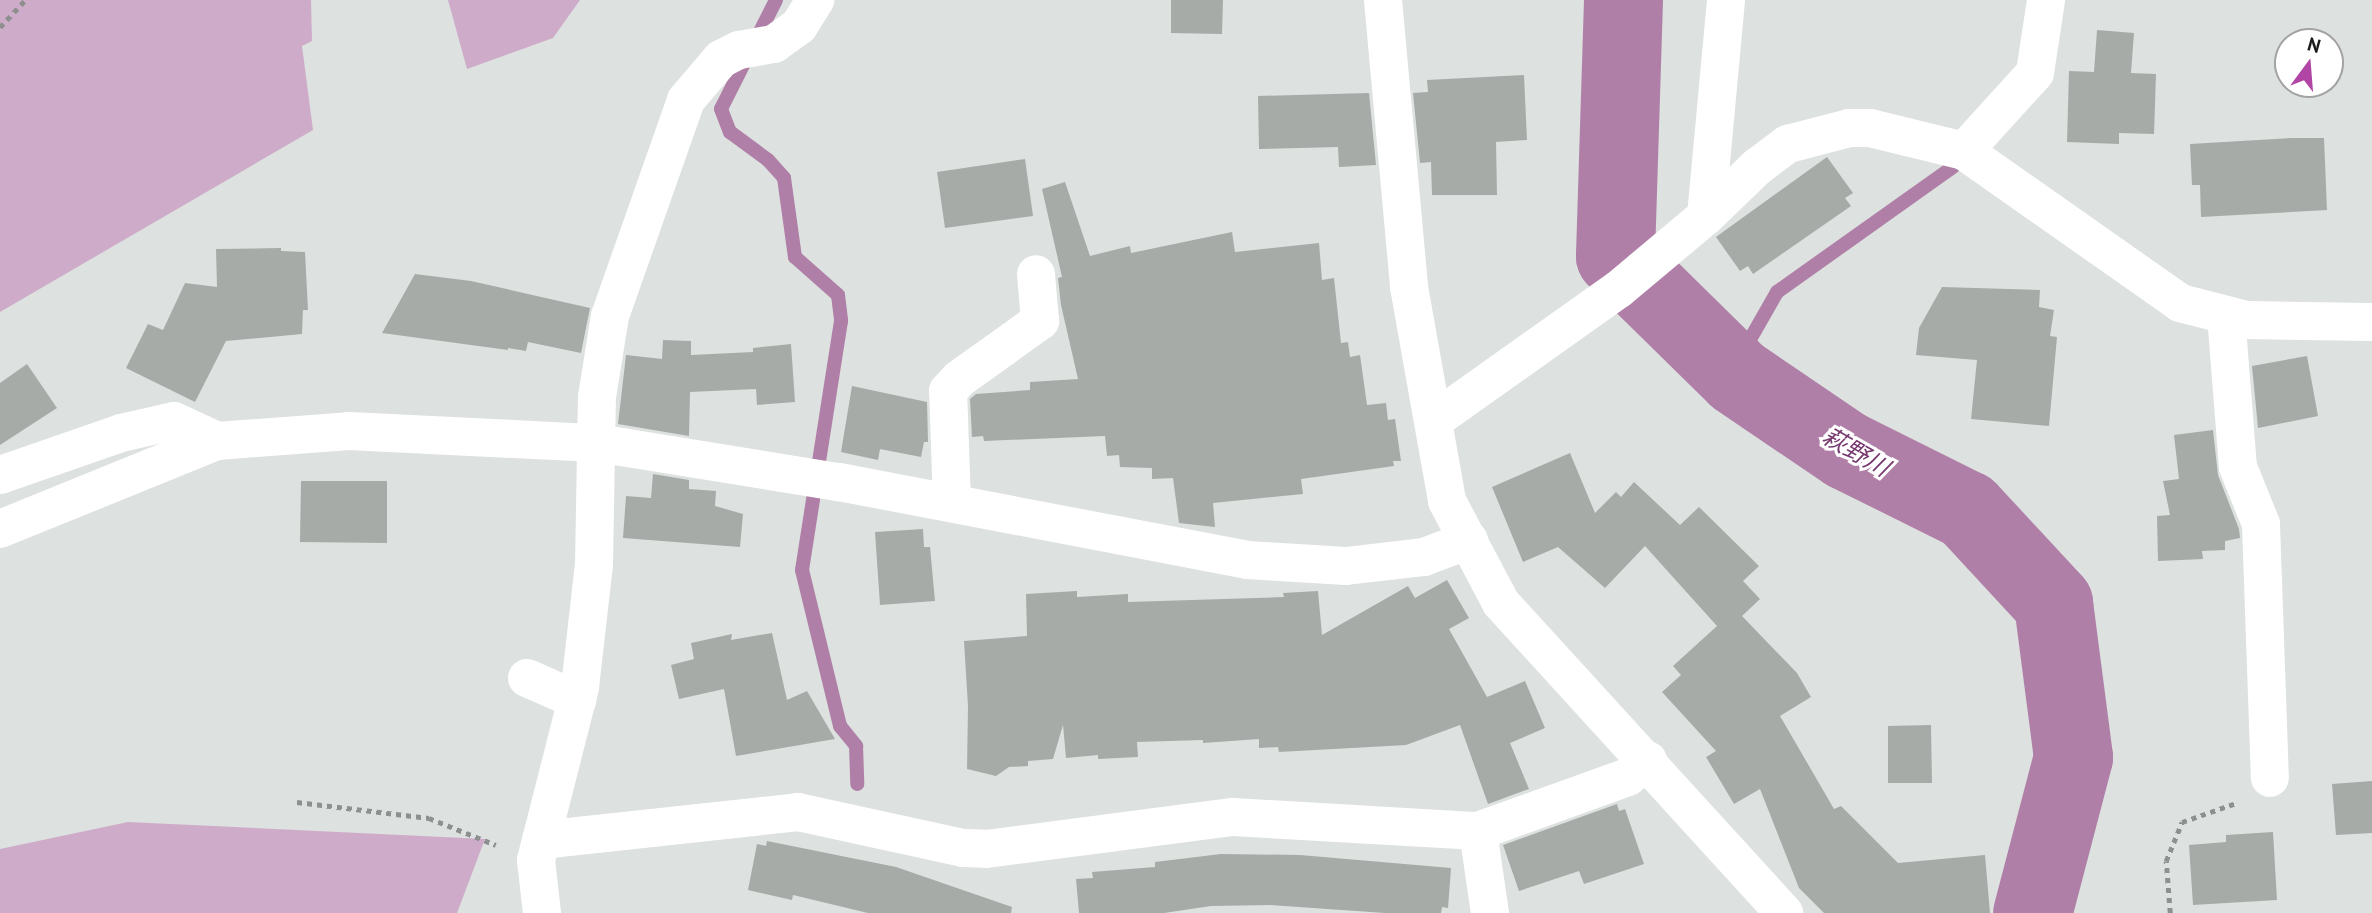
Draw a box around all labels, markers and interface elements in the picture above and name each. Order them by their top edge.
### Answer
north arrow [2274,28,2344,98]
text: N [2305,31,2324,58]
water label: 萩野川 [1818,422,1894,482]

